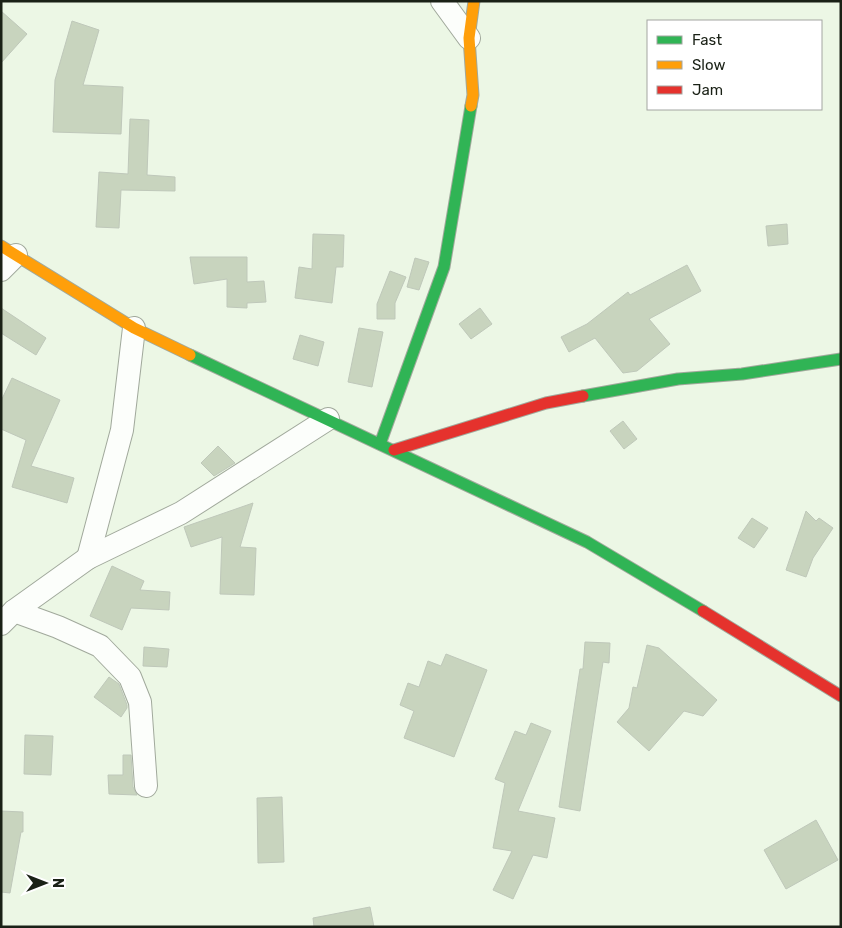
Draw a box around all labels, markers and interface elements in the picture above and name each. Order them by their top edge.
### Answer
legend [647,20,822,110]
text: Fast [692,31,722,49]
text: Slow [692,56,725,74]
text: Jam [692,81,723,99]
north arrow [20,858,70,908]
text: N [49,878,66,888]

